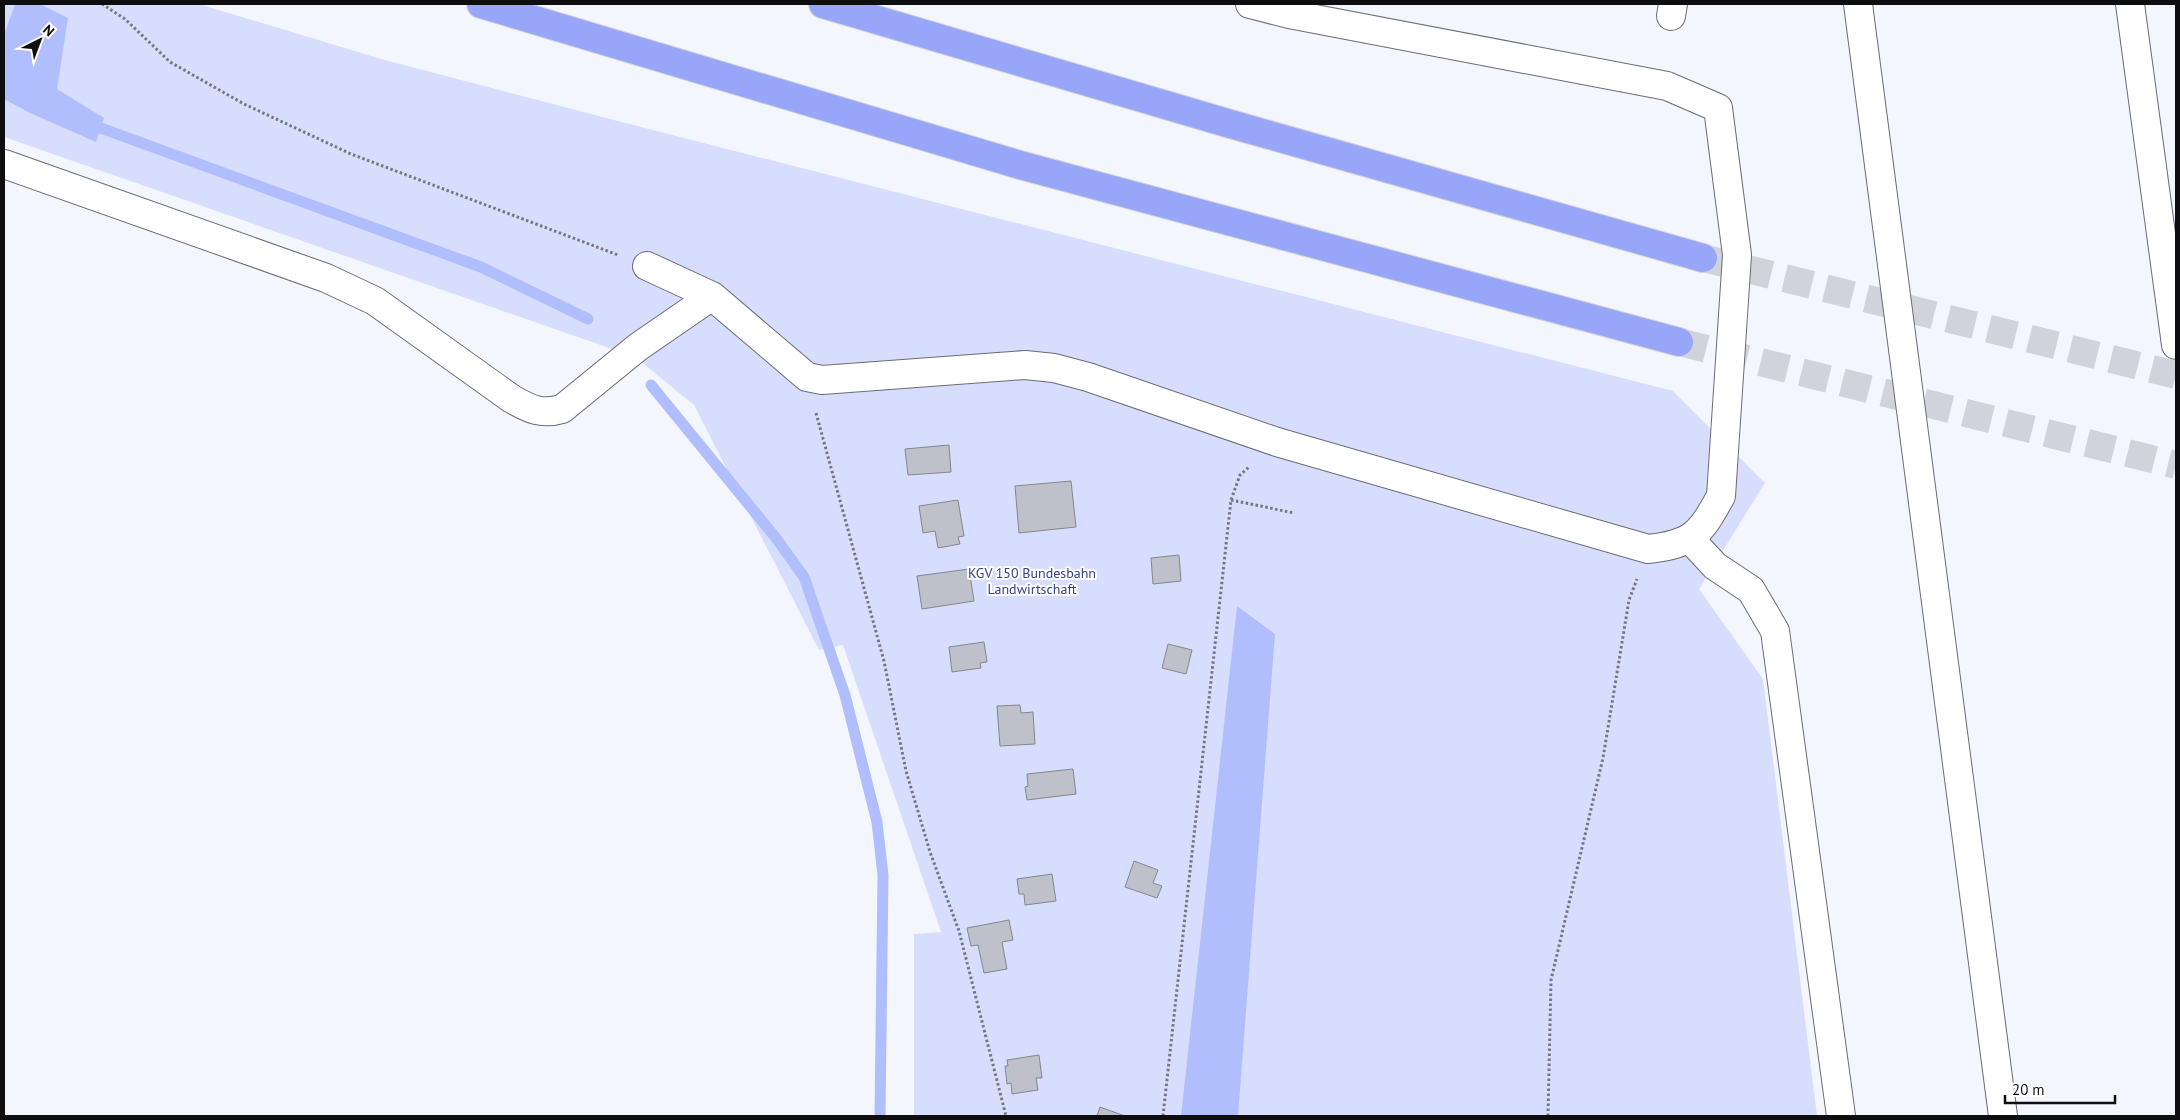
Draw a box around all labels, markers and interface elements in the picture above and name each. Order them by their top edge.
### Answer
north arrow [15,15,65,65]
text: N [39,21,58,40]
park label: KGV 150 Bundesbahn Landwirtschaft [968,564,1096,598]
scale bar [2005,1072,2115,1104]
text: 20 m [2012,1080,2045,1099]

